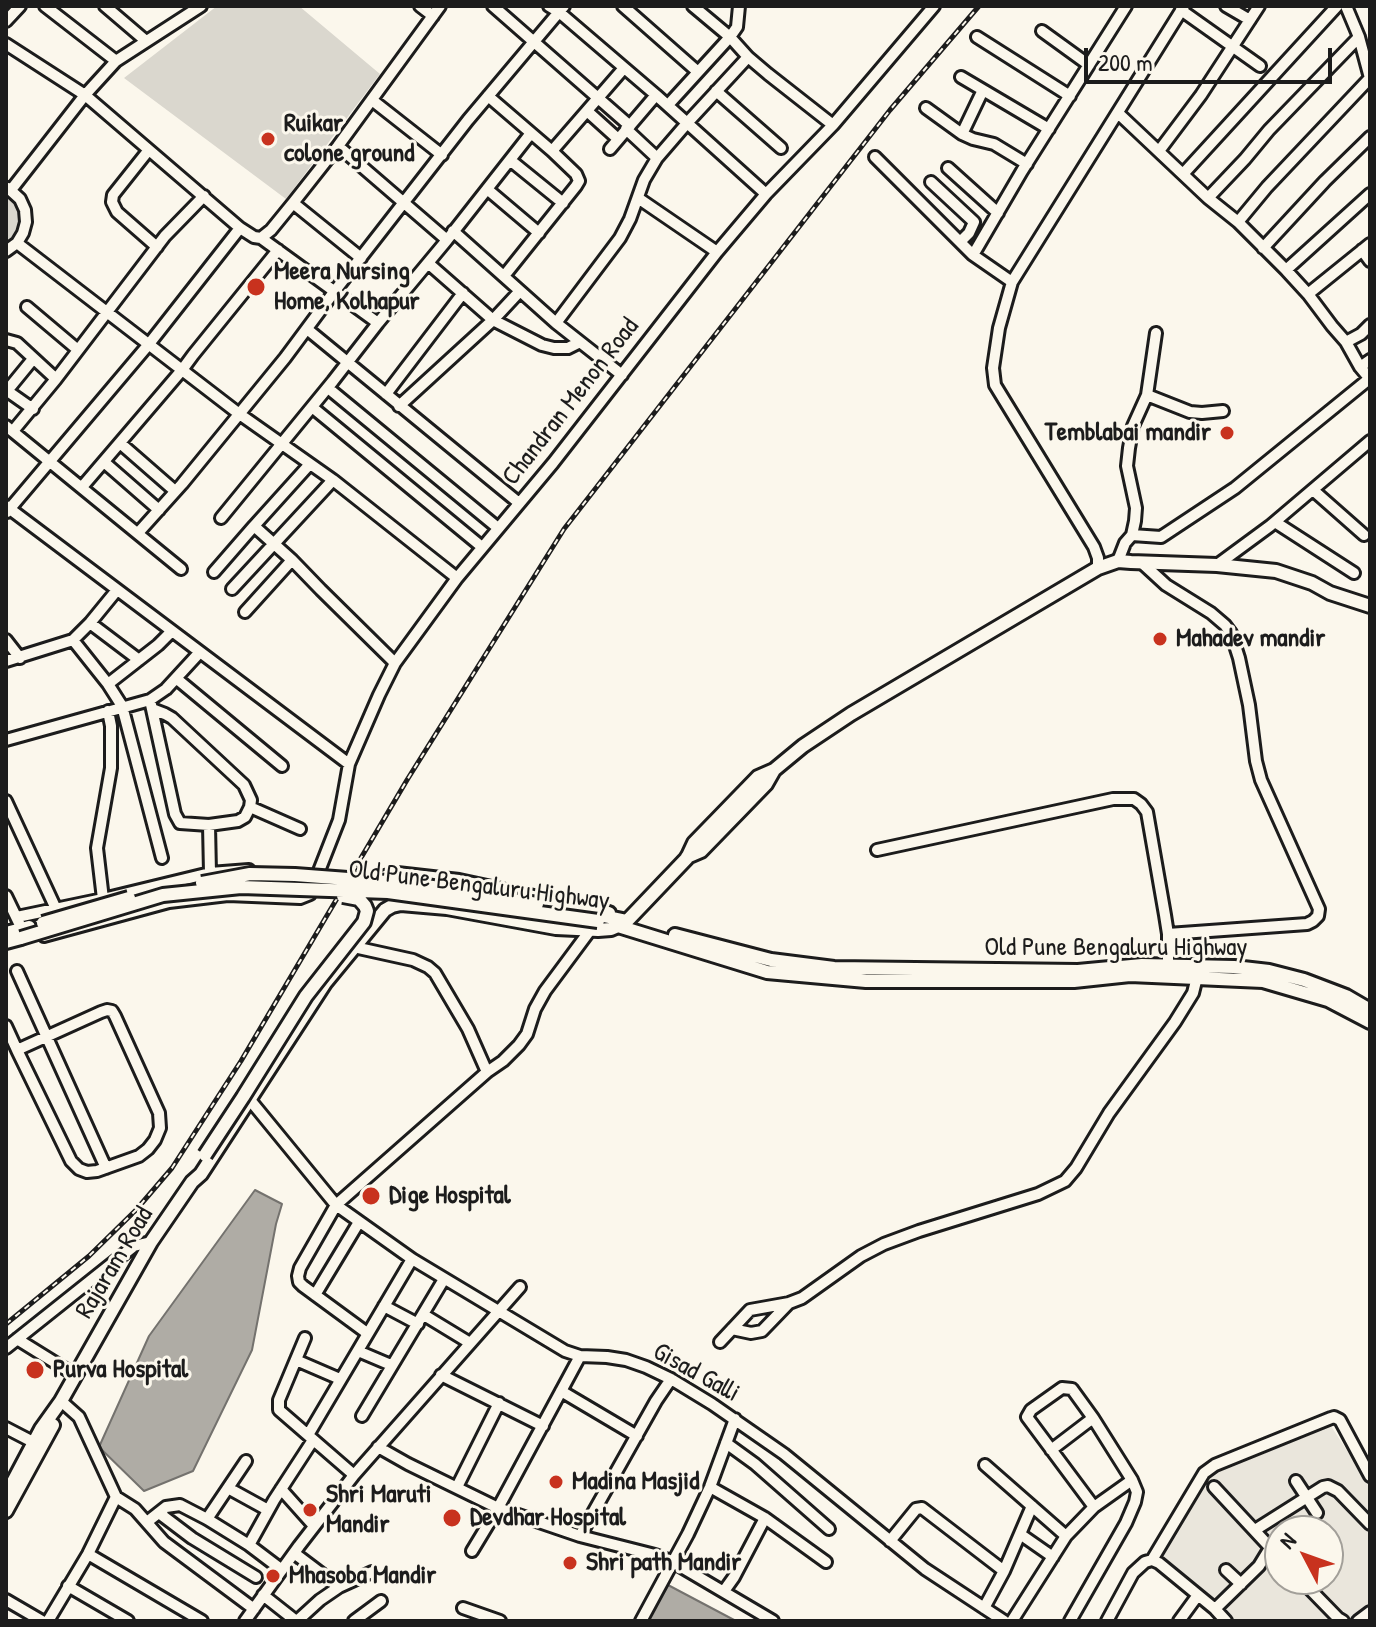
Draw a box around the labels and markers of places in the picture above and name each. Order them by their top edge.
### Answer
place label: Ruikar colone ground [284,108,414,170]
marker: Ruikar colone ground [259,130,277,148]
place label: Meera Nursing Home, Kolhapur [274,256,420,318]
marker: Meera Nursing Home, Kolhapur [245,276,267,298]
place label: Temblabai mandir [1045,417,1211,449]
marker: Temblabai mandir [1218,424,1236,442]
place label: Mahadev mandir [1176,623,1325,655]
marker: Mahadev mandir [1151,630,1169,648]
place label: Dige Hospital [389,1180,511,1212]
marker: Dige Hospital [360,1185,382,1207]
place label: Purva Hospital [53,1354,188,1386]
marker: Purva Hospital [24,1359,46,1381]
place label: Madina Masjid [572,1466,699,1498]
marker: Madina Masjid [547,1473,565,1491]
place label: Shri Maruti Mandir [326,1479,432,1540]
marker: Shri Maruti Mandir [301,1501,319,1519]
place label: Devdhar Hospital [470,1502,626,1534]
marker: Devdhar Hospital [441,1507,463,1529]
place label: Shri path Mandir [586,1547,741,1579]
marker: Shri path Mandir [561,1554,579,1572]
place label: Mhasoba Mandir [289,1560,436,1592]
marker: Mhasoba Mandir [264,1567,282,1585]

